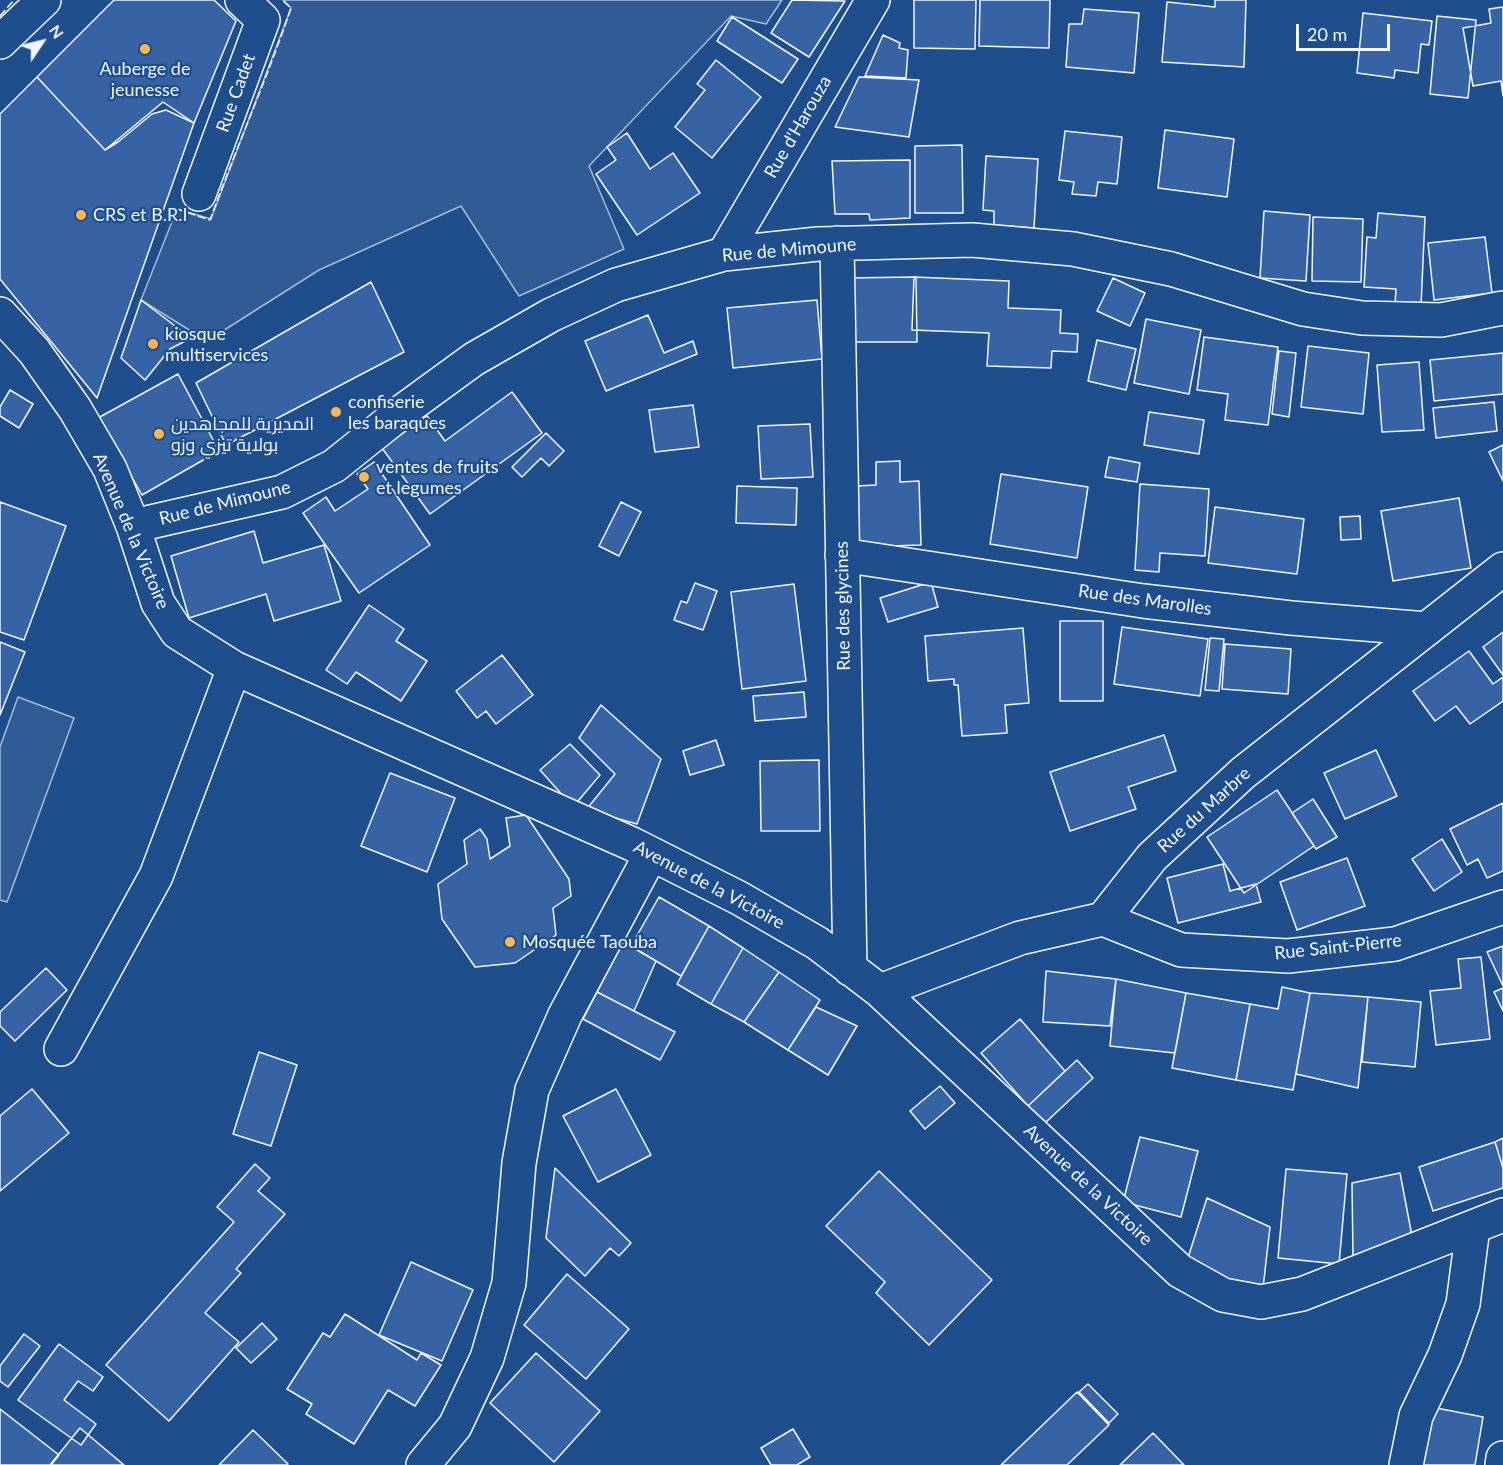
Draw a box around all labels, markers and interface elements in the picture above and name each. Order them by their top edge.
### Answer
north arrow [12,12,72,72]
scale bar [1299,12,1394,50]
text: N [46,21,68,42]
text: 20 m [1307,23,1347,45]
marker: Auberge de jeunesse [138,42,152,56]
street label: Rue Cadet [212,51,260,135]
place label: Auberge de jeunesse [100,58,190,100]
street label: Rue d'Harouza [760,72,836,182]
place label: CRS et B.R.I [93,204,188,226]
marker: CRS et B.R.I [74,208,88,222]
street label: Rue de Mimoune [721,233,857,267]
place label: kiosque multiservices [165,323,268,366]
marker: kiosque multiservices [146,337,160,351]
place label: confiserie les baraques [348,391,446,434]
marker: confiserie les baraques [329,405,343,419]
place label: المديرية للمجاهدين بولاية تيزي وزو [171,413,314,456]
marker: المديرية للمجاهدين بولاية تيزي وزو [152,427,166,441]
street label: Avenue de la Victoire [88,449,174,613]
place label: ventes de fruits et legumes [376,456,498,498]
marker: ventes de fruits et legumes [357,470,371,484]
street label: Rue de Mimoune [157,476,293,530]
street label: Rue des glycines [831,541,855,671]
street label: Rue des Marolles [1077,580,1213,620]
street label: Rue du Marbre [1153,763,1255,857]
street label: Avenue de la Victoire [630,836,788,934]
street label: Rue Saint-Pierre [1273,930,1403,964]
place label: Mosquée Taouba [522,931,657,953]
marker: Mosquée Taouba [503,935,517,949]
street label: Avenue de la Victoire [1019,1120,1157,1250]

